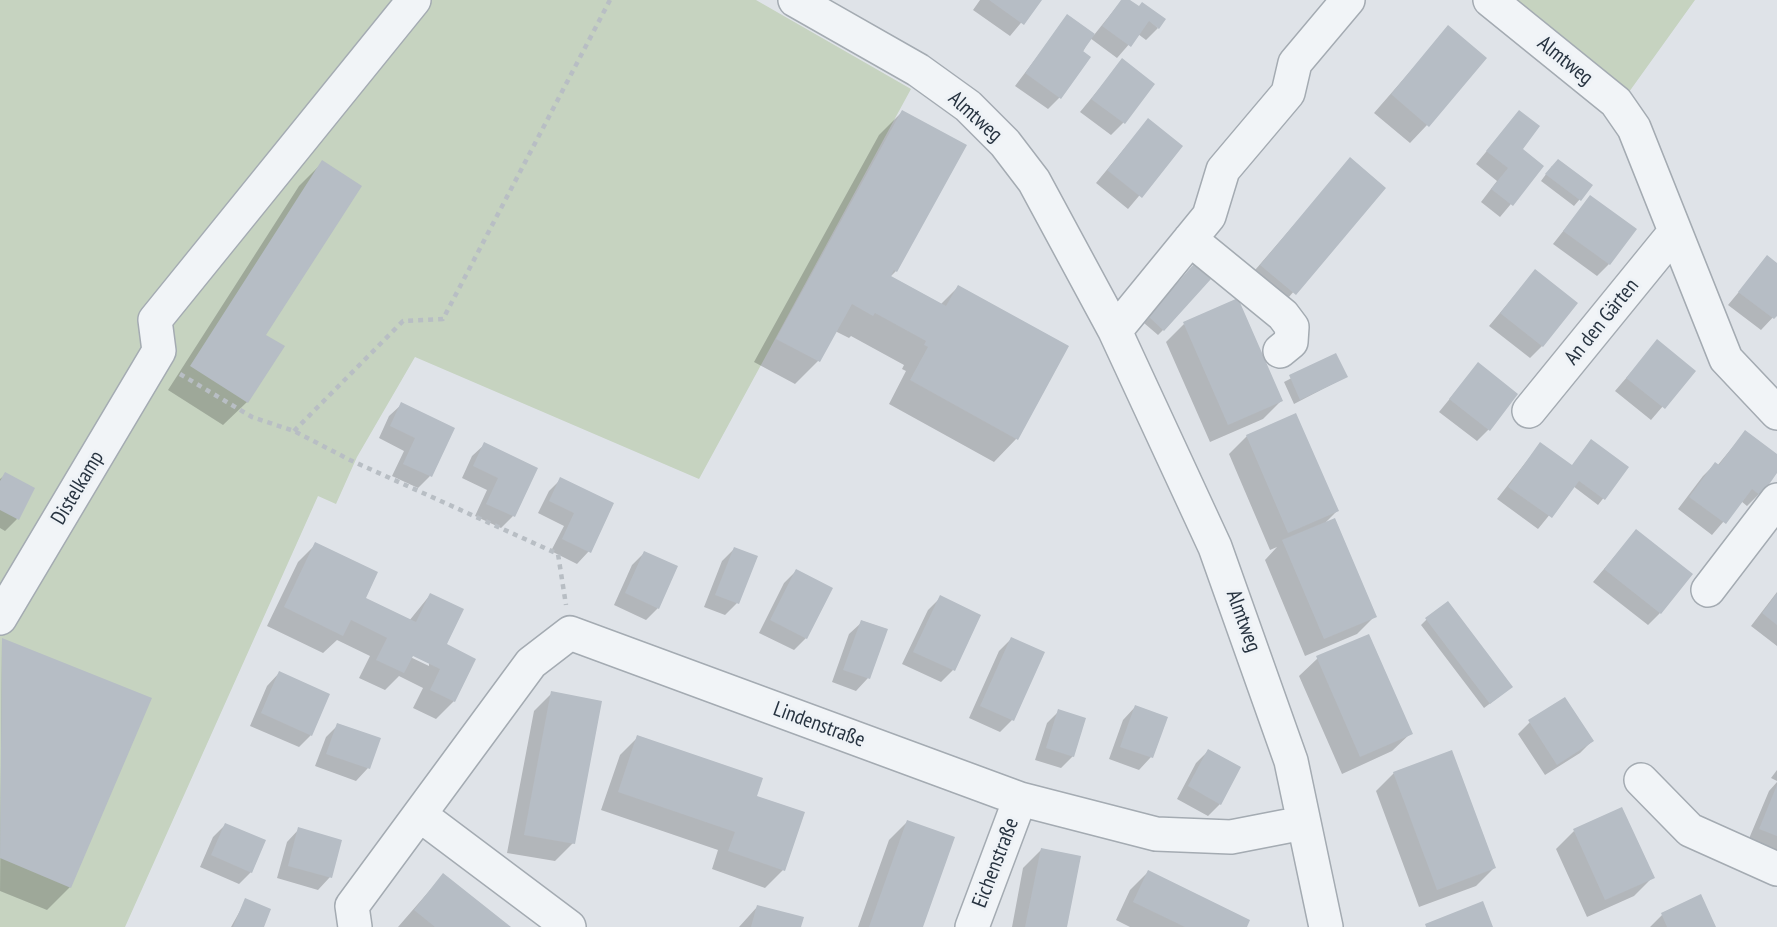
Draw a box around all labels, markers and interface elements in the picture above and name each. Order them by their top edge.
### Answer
street label: Almtweg [1532,31,1598,91]
street label: Almtweg [943,86,1007,148]
street label: An den Gärten [1560,274,1644,370]
street label: Distelkamp [46,447,110,529]
street label: Almtweg [1220,587,1266,655]
street label: Lindenstraße [770,697,868,753]
street label: Eichenstraße [967,815,1025,911]

